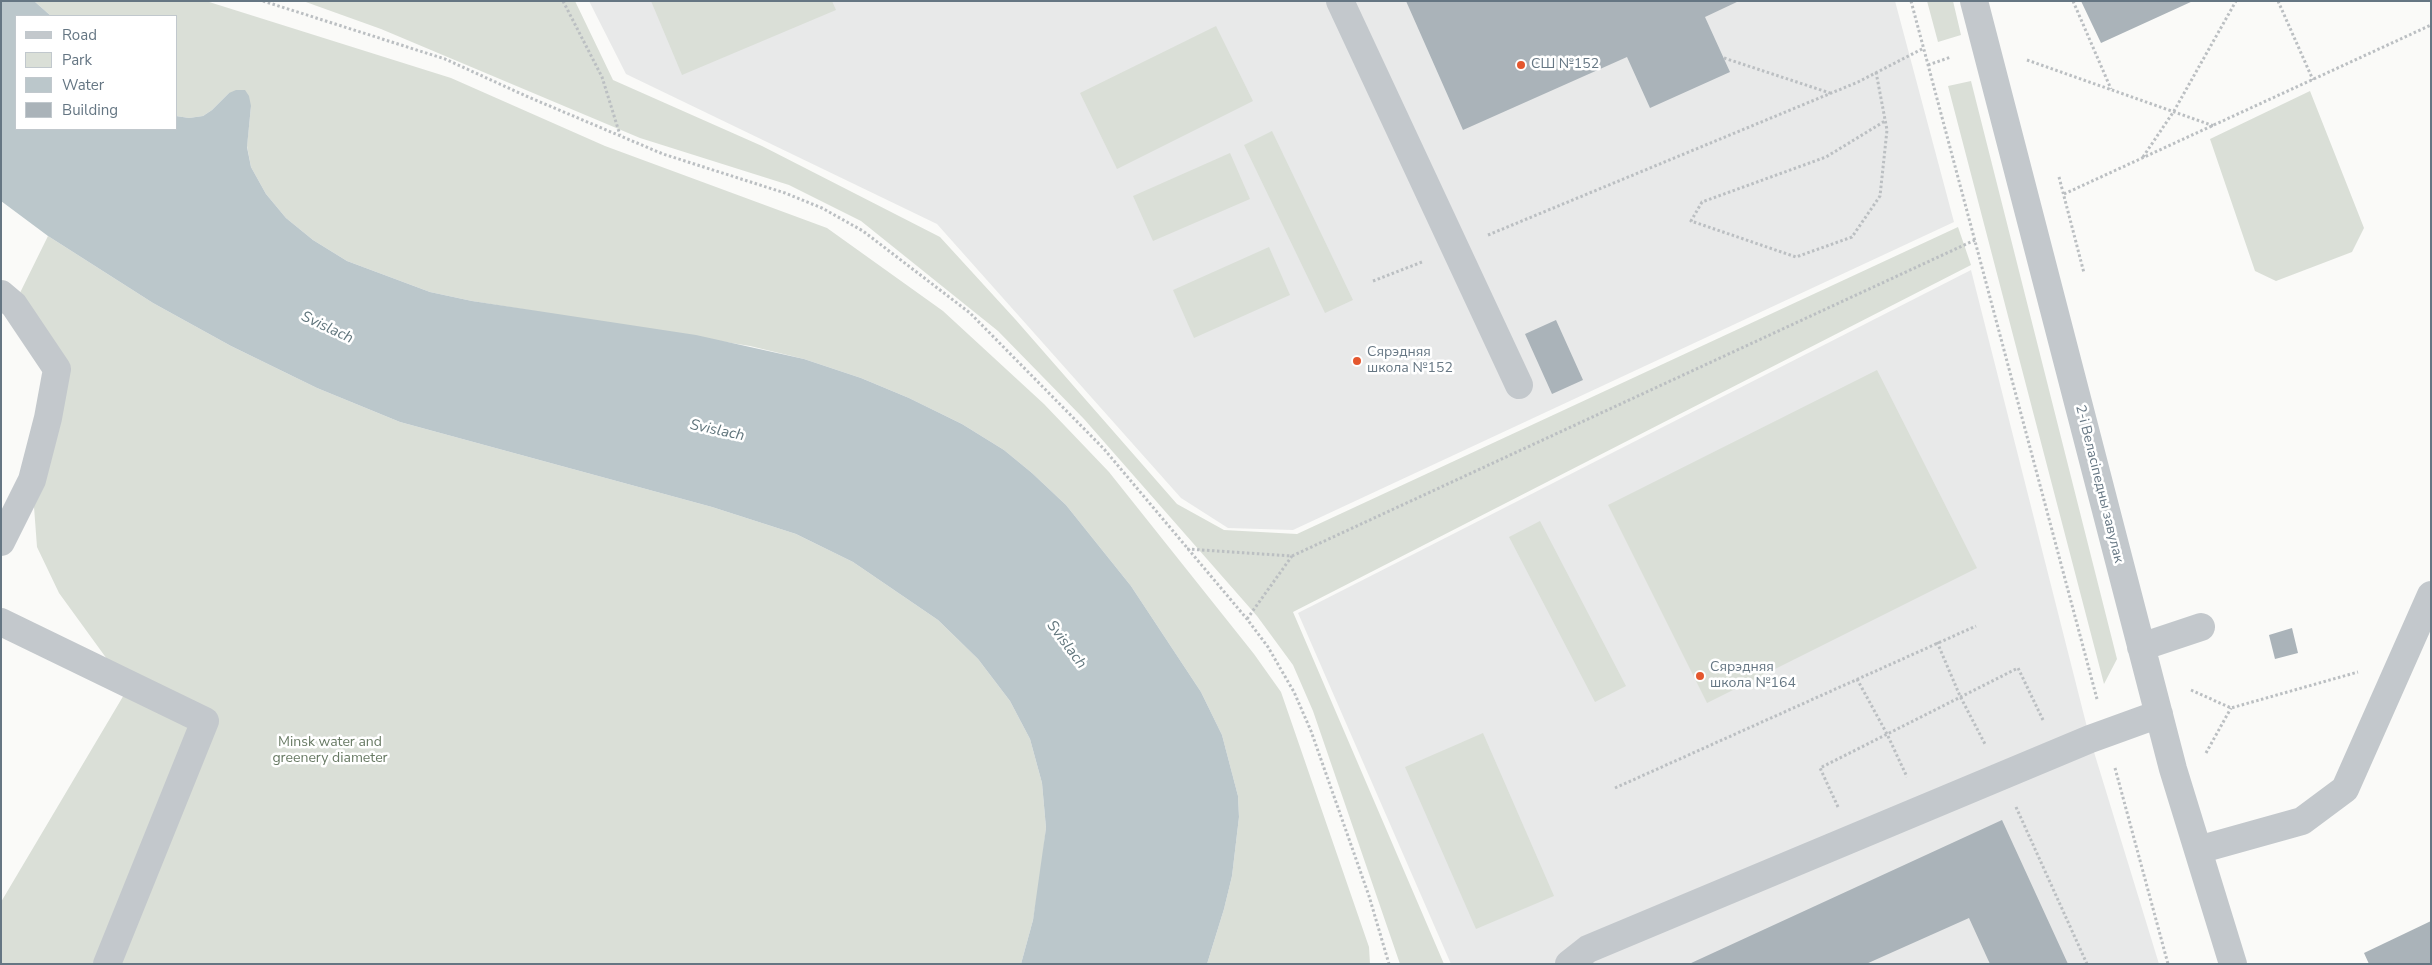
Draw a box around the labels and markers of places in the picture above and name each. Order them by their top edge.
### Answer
place label: СШ №152 [1531,57,1599,73]
marker: СШ №152 [1515,59,1527,71]
place label: Сярэдняя школа №152 [1367,345,1453,378]
marker: Сярэдняя школа №152 [1351,355,1363,367]
place label: Сярэдняя школа №164 [1710,660,1796,692]
marker: Сярэдняя школа №164 [1694,670,1706,682]

